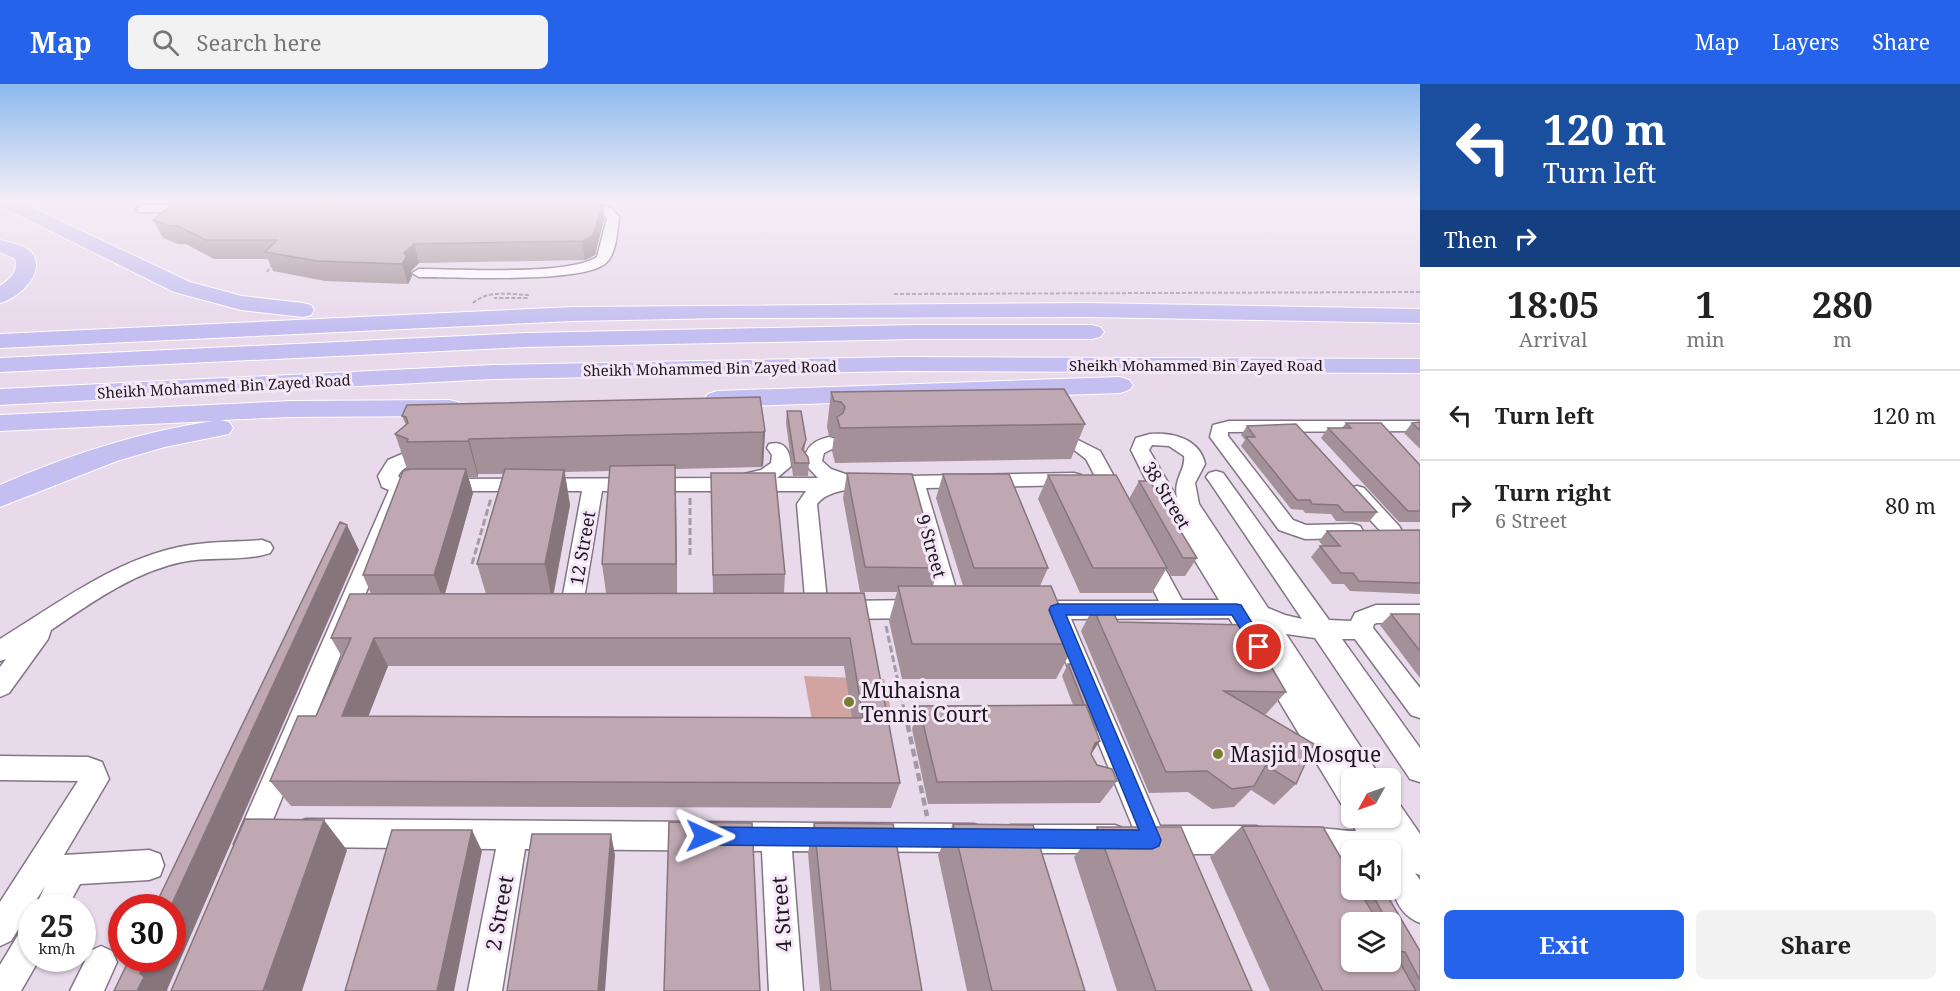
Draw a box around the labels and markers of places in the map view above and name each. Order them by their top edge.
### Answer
pin [1233,621,1284,672]
place label: Muhaisna Tennis Court [861,676,988,728]
marker: Muhaisna Tennis Court [842,695,856,709]
place label: Masjid Mosque [1230,740,1381,768]
marker: Masjid Mosque [1211,747,1225,761]

